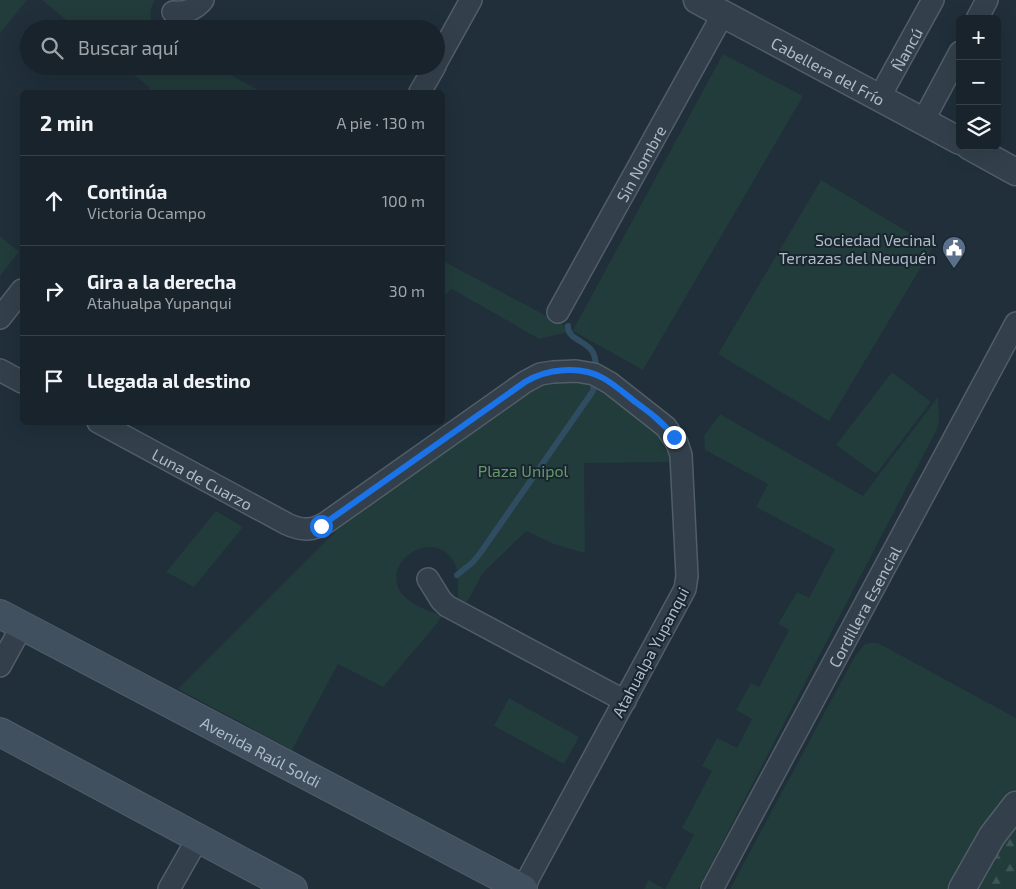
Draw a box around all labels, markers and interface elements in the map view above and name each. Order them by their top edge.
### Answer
map controls [956,15,1001,150]
button: + [956,15,1001,60]
search box [20,20,445,75]
street label: Ñancú [887,24,926,74]
street label: Cabellera del Frío [768,32,888,109]
icon: search [38,34,66,62]
text: Buscar aquí [78,36,178,59]
button: − [956,60,1001,105]
button: layers [956,105,1001,150]
text: 2 min [40,110,94,135]
text: A pie · 130 m [337,113,425,132]
street label: Sin Nombre [612,122,669,205]
text: Continúa [87,180,167,203]
icon: ahead [40,187,68,215]
text: 100 m [382,191,425,210]
text: Victoria Ocampo [87,203,206,222]
place label: Sociedad Vecinal Terrazas del Neuquén [779,230,936,267]
public building icon: Sociedad Vecinal Terrazas del Neuquén [941,235,967,269]
text: Gira a la derecha [87,270,236,293]
icon: right [40,277,68,305]
text: 30 m [389,281,425,300]
text: Atahualpa Yupanqui [87,293,232,312]
icon: arrive [40,367,68,395]
text: Llegada al destino [87,369,251,392]
route end [663,426,686,449]
street label: Luna de Cuarzo [149,444,256,513]
park label: Plaza Unipol [478,461,569,480]
route start [310,515,333,538]
street label: Cordillera Esencial [824,542,904,670]
street label: Atahualpa Yupanqui [608,584,692,720]
street label: Avenida Raúl Soldi [198,712,324,791]

